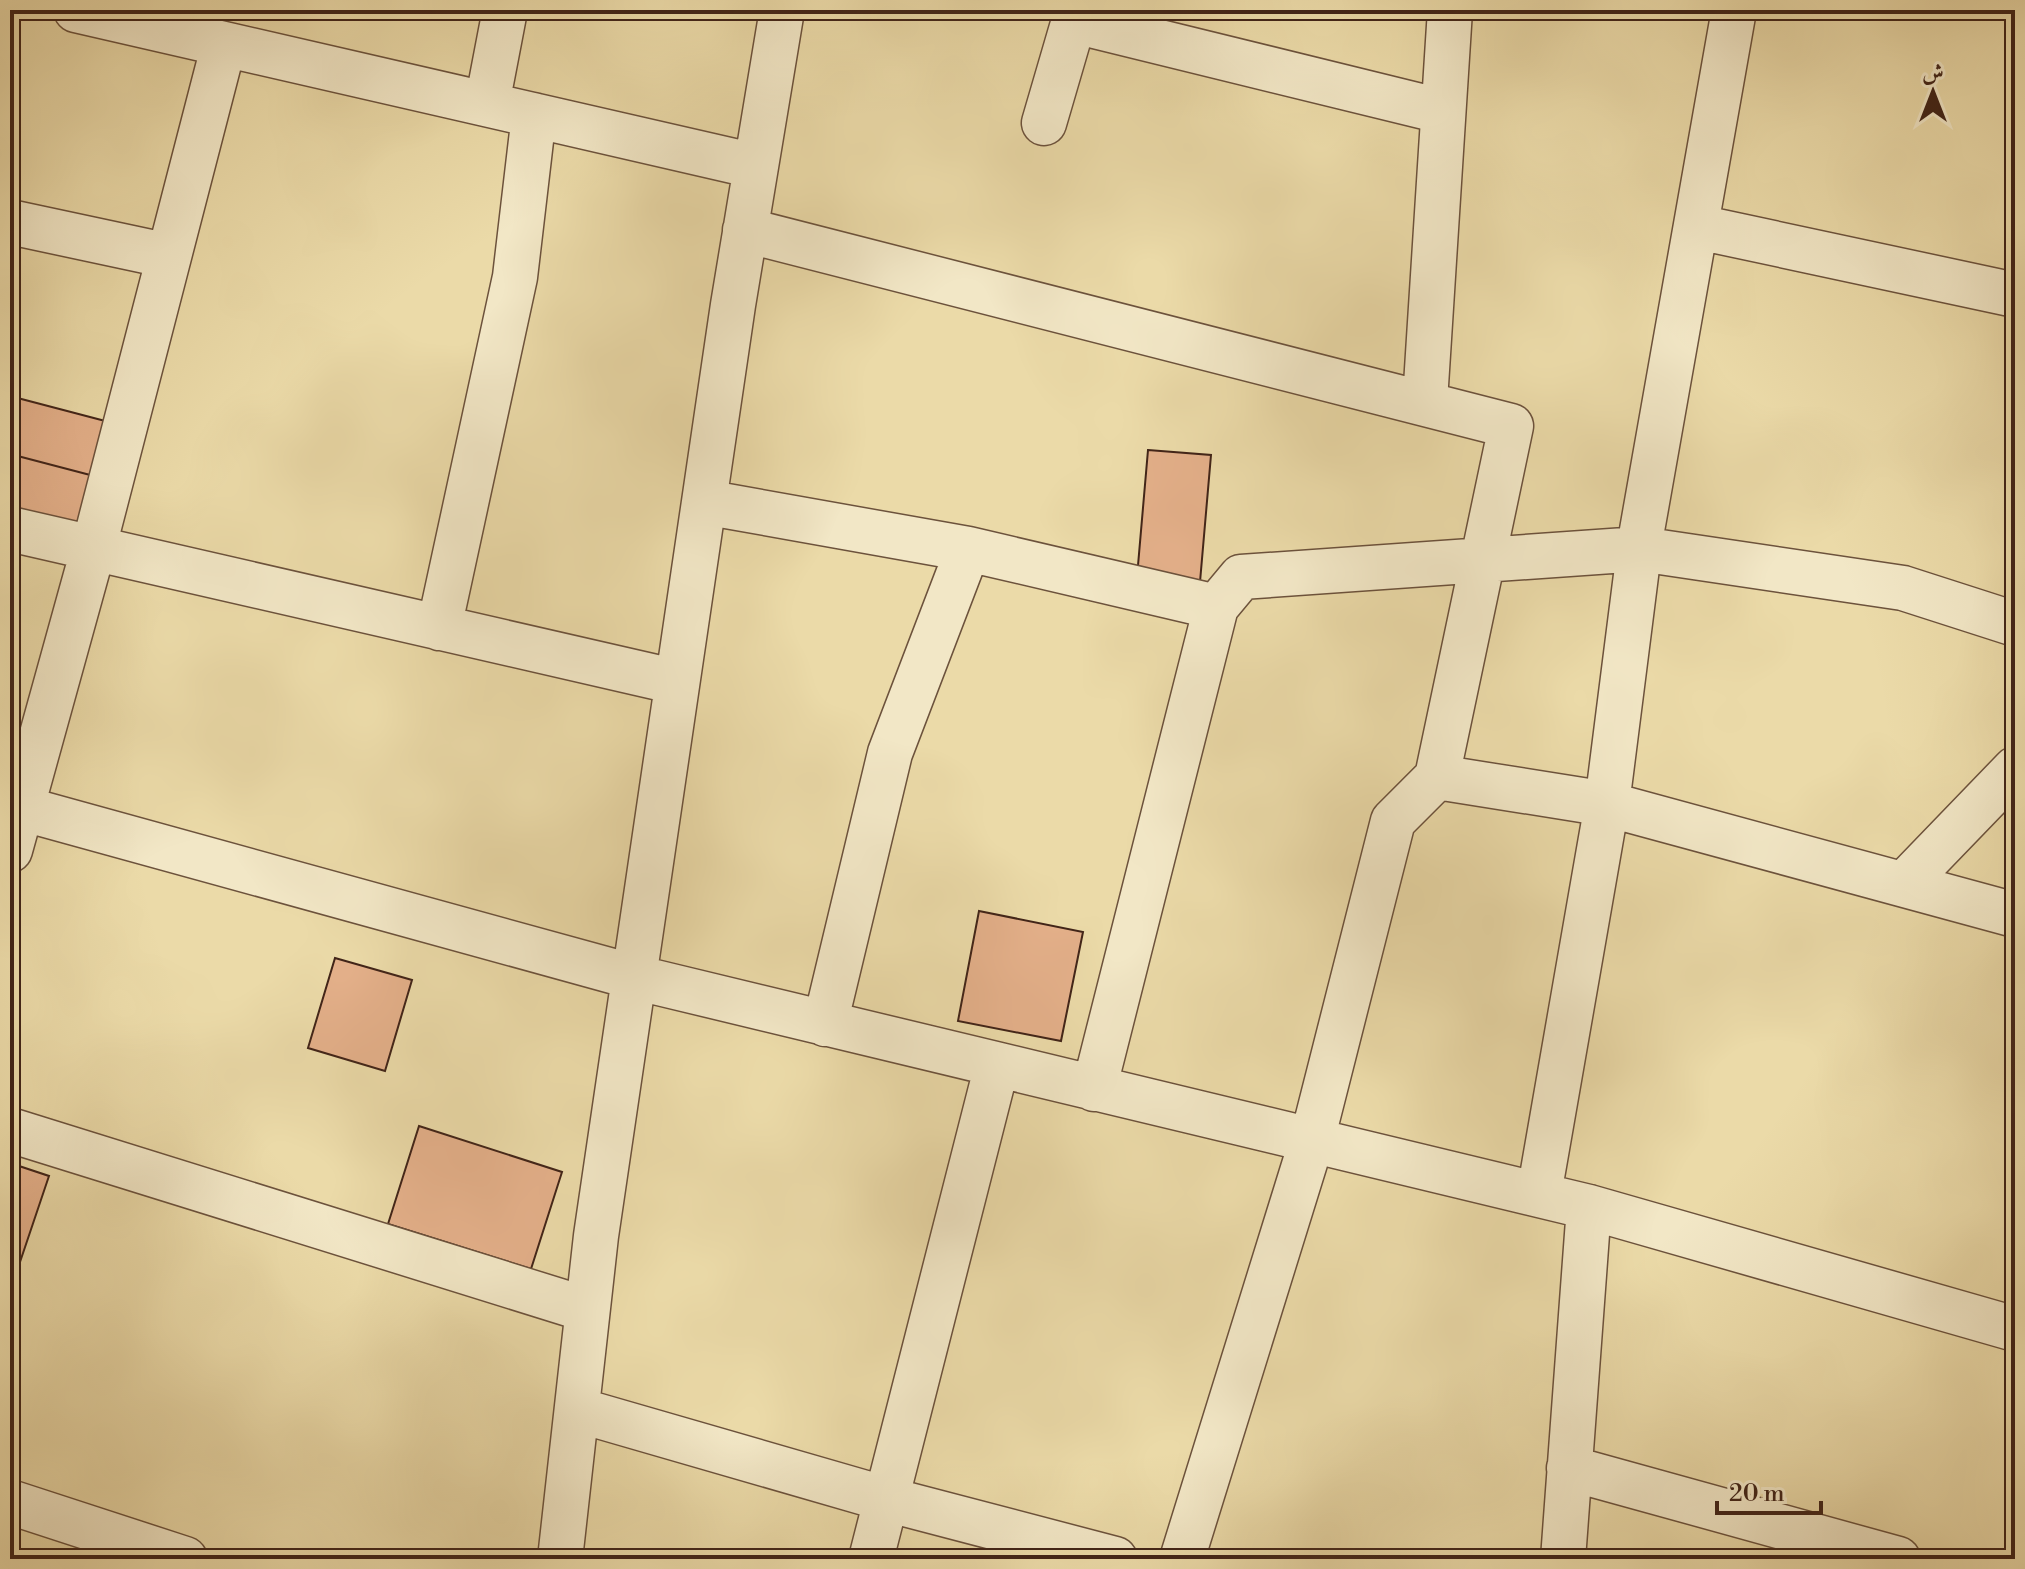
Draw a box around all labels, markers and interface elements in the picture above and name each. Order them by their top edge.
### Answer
north arrow [1893,52,1973,132]
text: ش [1922,60,1944,87]
scale bar [1717,1465,1821,1515]
text: 20 m [1729,1479,1785,1509]

